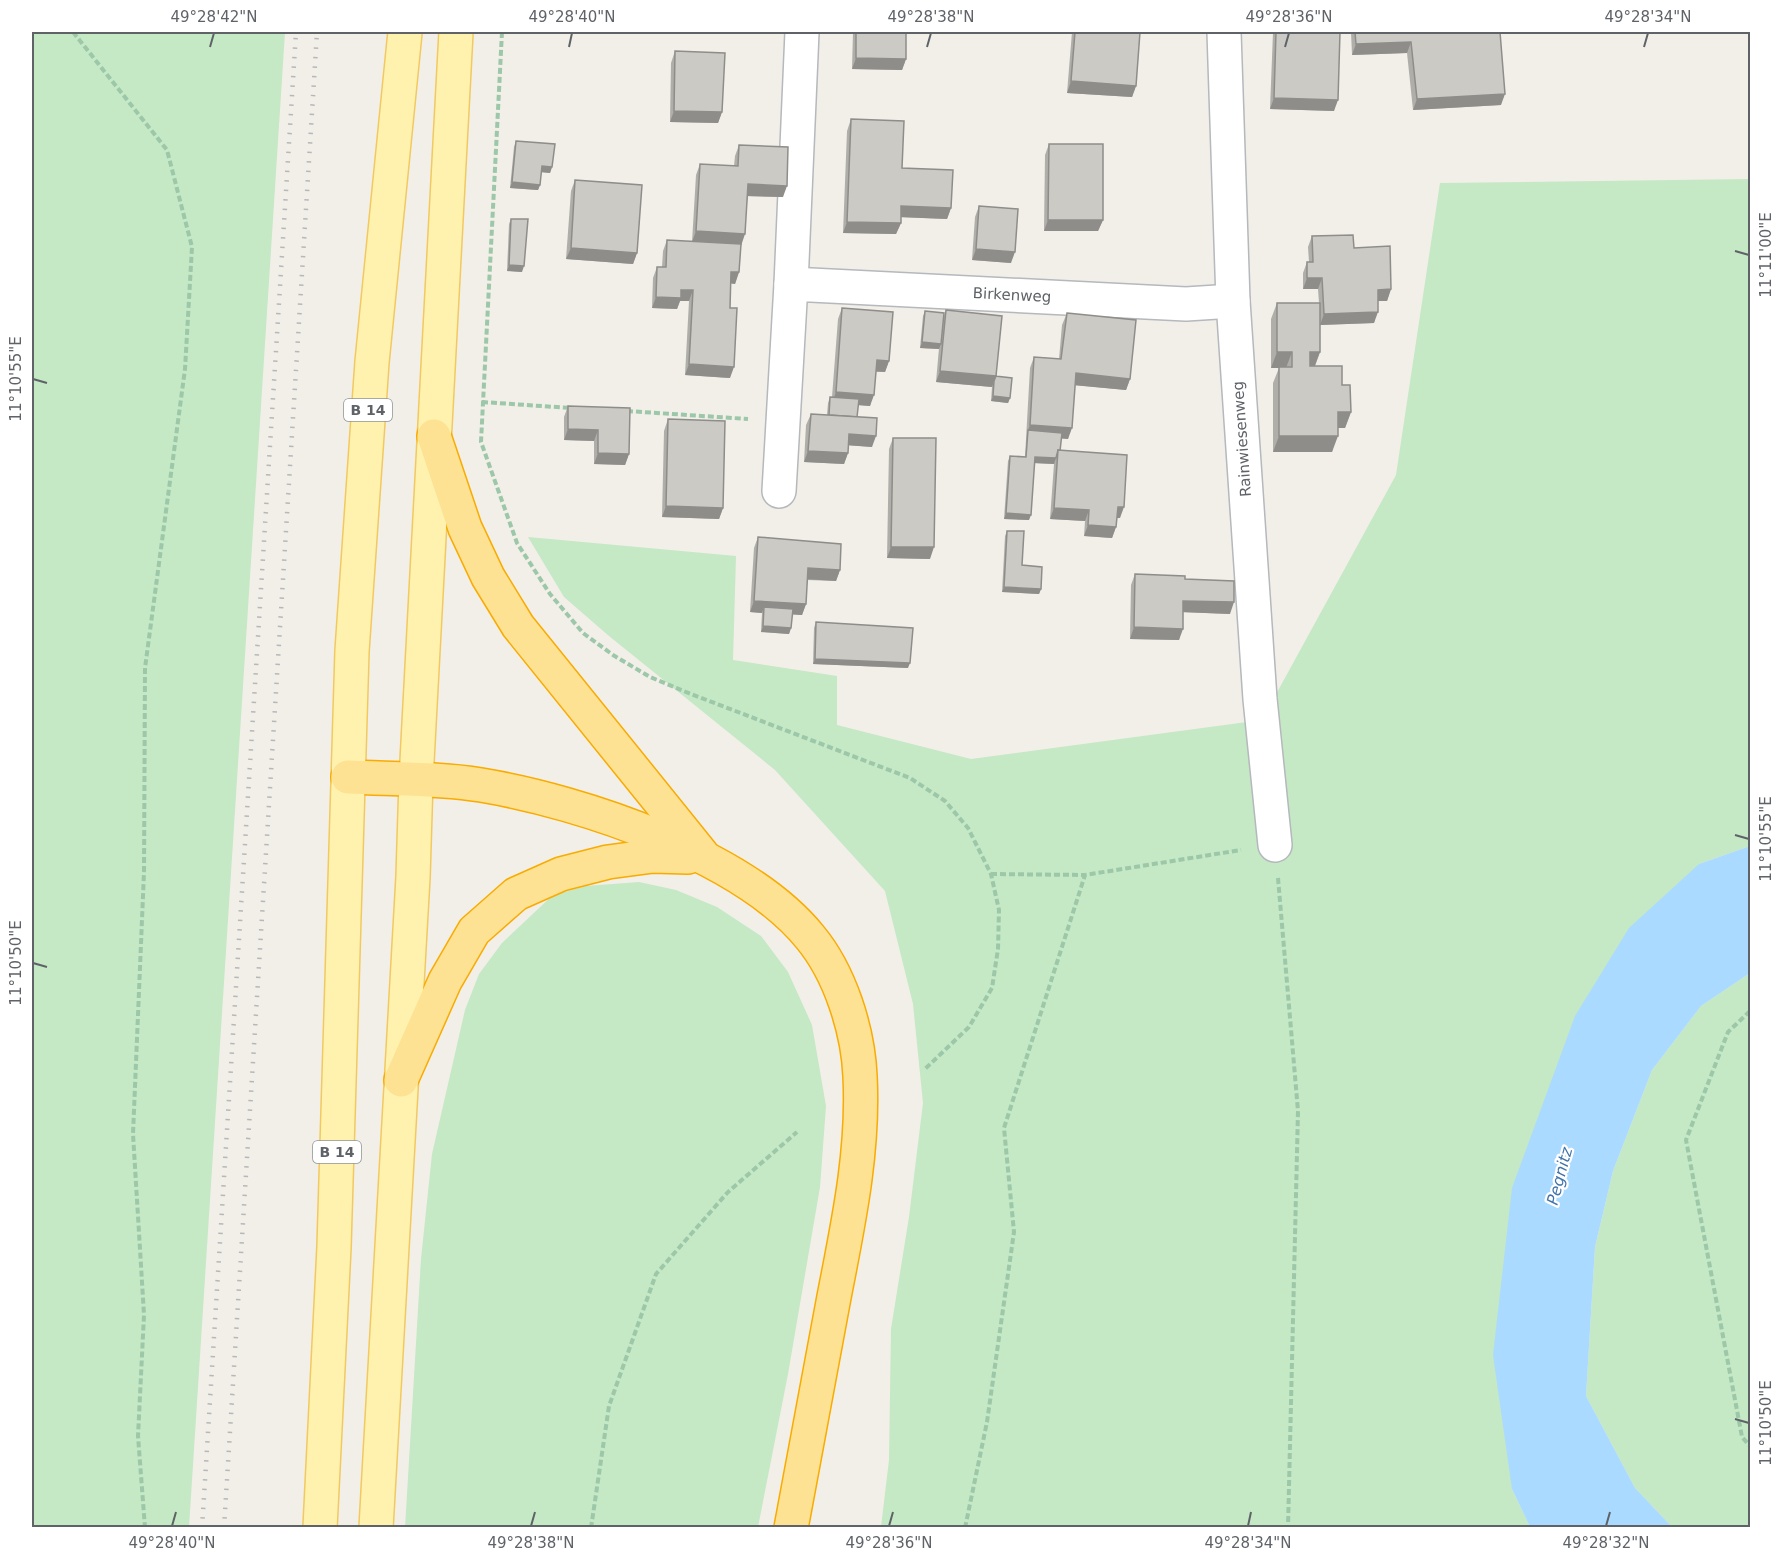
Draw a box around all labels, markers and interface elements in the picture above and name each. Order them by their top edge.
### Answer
text: 49°28'42"N [170,8,258,26]
text: 49°28'40"N [528,8,616,26]
text: 49°28'38"N [887,8,975,26]
text: 49°28'36"N [1245,8,1333,26]
text: 49°28'34"N [1604,8,1692,26]
text: 11°11'00"E [1757,212,1775,298]
street label: Birkenweg [972,284,1052,306]
text: 11°10'55"E [7,336,25,422]
street label: Rainwiesenweg [1229,380,1255,498]
road number: B 14 [344,399,392,421]
text: 11°10'55"E [1757,796,1775,882]
text: 11°10'50"E [7,920,25,1006]
road number: B 14 [313,1141,361,1163]
water label: Pegnitz [1543,1145,1576,1207]
text: 11°10'50"E [1757,1380,1775,1466]
text: 49°28'40"N [128,1534,216,1552]
text: 49°28'38"N [487,1534,575,1552]
text: 49°28'36"N [845,1534,933,1552]
text: 49°28'34"N [1204,1534,1292,1552]
text: 49°28'32"N [1562,1534,1650,1552]

